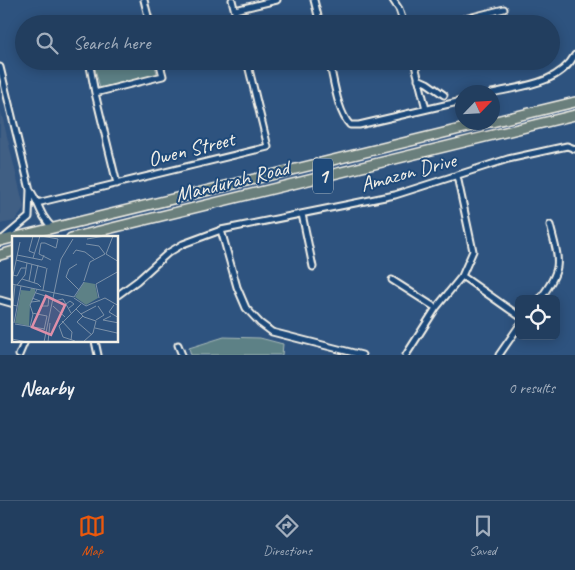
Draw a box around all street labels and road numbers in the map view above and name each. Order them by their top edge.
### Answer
street label: Owen Street [145,125,239,172]
street label: Amazon Drive [357,146,461,197]
street label: Mandurah Road [173,153,295,208]
road number: 1 [313,158,333,194]

